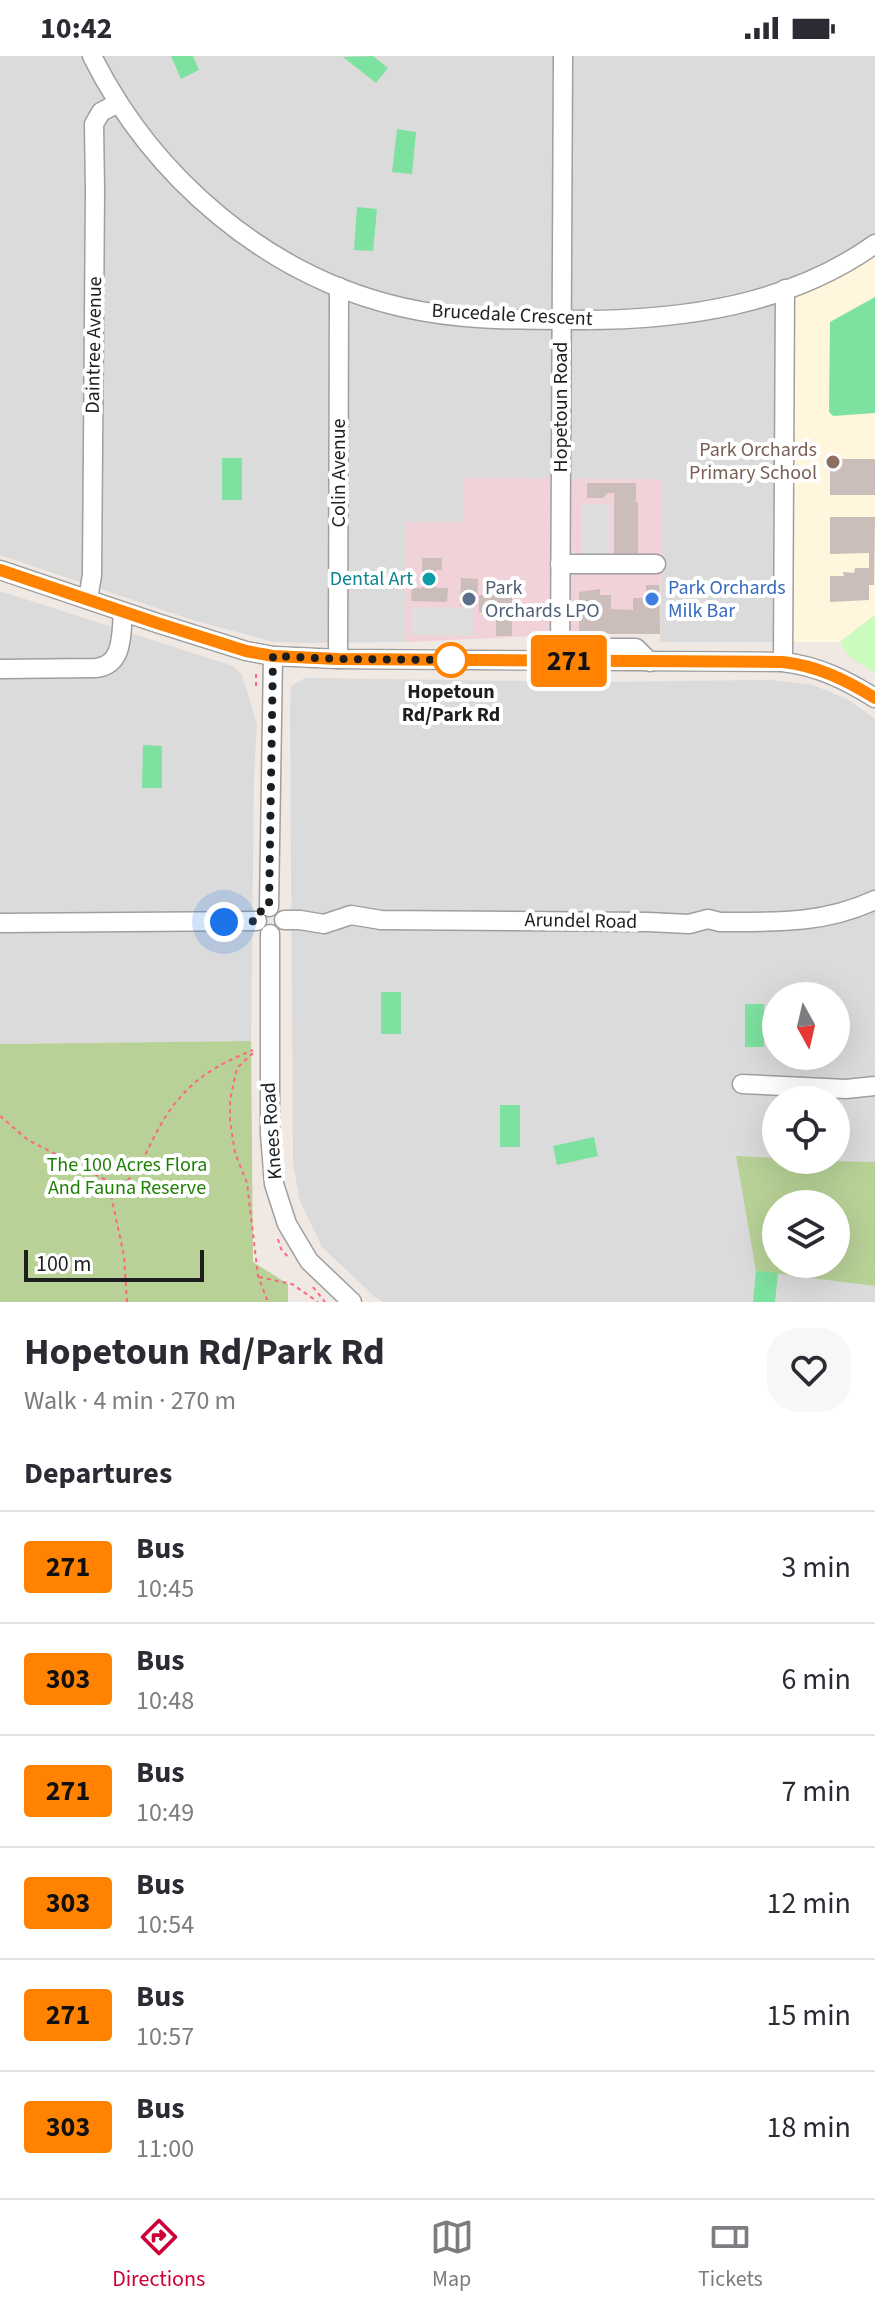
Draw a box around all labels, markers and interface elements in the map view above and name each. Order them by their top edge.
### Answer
text: 10:42 [40,7,112,50]
street label: Daintree Avenue [79,276,109,414]
street label: Brucedale Crescent [431,297,593,333]
street label: Hopetoun Road [547,342,575,472]
street label: Colin Avenue [325,418,353,527]
place label: Park Orchards Primary School [689,436,817,487]
marker: Park Orchards Primary School [824,453,842,471]
place label: Dental Art [330,565,413,593]
marker: Dental Art [420,570,438,588]
place label: Park Orchards LPO [485,574,600,625]
place label: Park Orchards Milk Bar [668,574,786,625]
marker: Park Orchards LPO [460,590,478,608]
marker: Park Orchards Milk Bar [643,590,661,608]
line badge: 271 [523,635,615,687]
text: 271 [547,641,591,681]
marker: Hopetoun Rd/Park Rd [434,643,468,677]
place label: Hopetoun Rd/Park Rd [402,678,500,729]
your location [204,902,244,942]
street label: Arundel Road [524,906,638,936]
north arrow [762,982,850,1070]
map controls [762,982,850,1278]
street label: Knees Road [255,1081,289,1181]
button: locate [762,1086,850,1174]
park label: The 100 Acres Flora And Fauna Reserve [47,1151,207,1202]
button: layers [762,1190,850,1278]
scale bar [24,1246,204,1282]
text: 100 m [36,1248,91,1280]
text: Hopetoun Rd/Park Rd [24,1325,385,1379]
button: heart [767,1328,851,1412]
text: Walk · 4 min · 270 m [24,1382,236,1419]
text: Departures [24,1452,172,1495]
text: Bus [136,1527,184,1570]
text: 3 min [781,1546,851,1589]
text: 271 [46,1547,90,1587]
text: 10:45 [136,1570,194,1607]
text: Bus [136,1639,184,1682]
text: 6 min [781,1658,851,1701]
text: 303 [46,1659,90,1699]
text: 10:48 [136,1682,194,1719]
text: Bus [136,1751,184,1794]
text: 7 min [781,1770,851,1813]
text: 271 [46,1771,90,1811]
text: 10:49 [136,1794,194,1831]
text: Bus [136,1863,184,1906]
text: 12 min [767,1882,851,1925]
text: 303 [46,1883,90,1923]
text: 10:54 [136,1906,194,1943]
text: Bus [136,1975,184,2018]
text: 15 min [767,1994,851,2037]
text: 271 [46,1995,90,2035]
text: 10:57 [136,2018,194,2055]
text: Bus [136,2087,184,2130]
text: 18 min [767,2106,851,2149]
text: 303 [46,2107,90,2147]
text: 11:00 [136,2130,194,2167]
tab: Directions [112,2215,205,2295]
tab: Map [430,2215,474,2295]
tab: Tickets [698,2215,763,2295]

